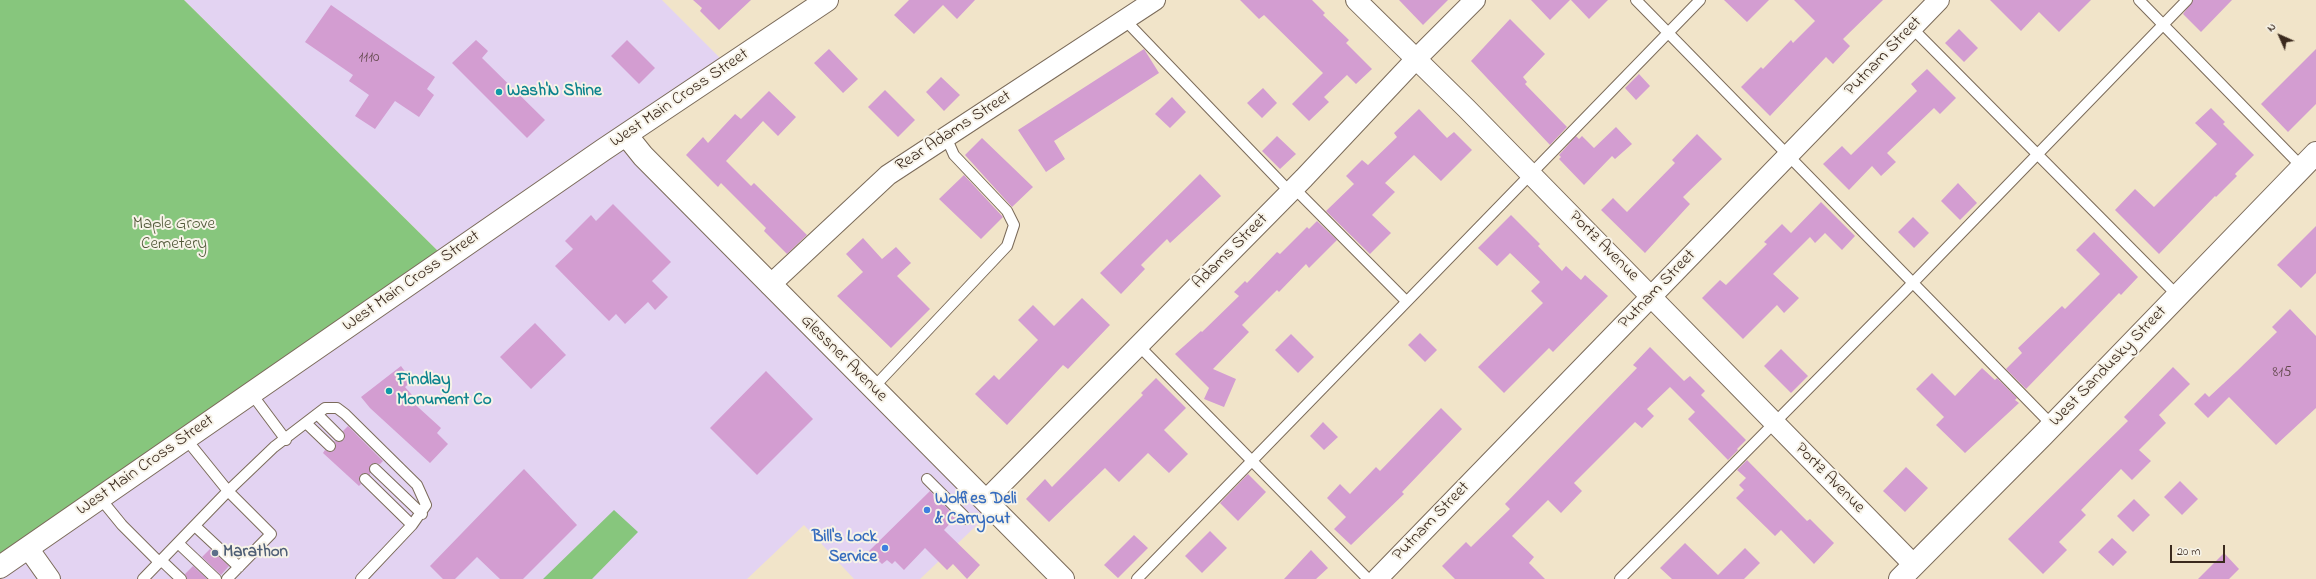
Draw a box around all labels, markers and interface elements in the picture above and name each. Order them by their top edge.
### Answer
street label: Putnam Street [1841,13,1927,101]
north arrow [2260,16,2300,56]
text: N [2263,19,2280,36]
street label: West Main Cross Street [607,45,753,153]
house number: 1110 [359,50,379,68]
place label: Wash'N Shine [507,82,602,102]
marker: Wash'N Shine [494,87,504,97]
street label: Rear Adams Street [892,87,1016,177]
street label: Portz Avenue [1564,208,1642,286]
street label: Adams Street [1189,210,1273,294]
park label: Maple Grove Cemetery [133,215,215,255]
street label: West Main Cross Street [340,227,484,337]
street label: Putnam Street [1615,246,1701,334]
street label: West Sandusky Street [2046,302,2172,432]
street label: Glessner Avenue [795,311,891,407]
house number: 815 [2273,365,2291,383]
place label: Findlay Monument Co [397,371,492,411]
marker: Findlay Monument Co [384,386,394,396]
street label: West Main Cross Street [74,411,218,521]
street label: Portz Avenue [1790,440,1868,518]
street label: Putnam Street [1389,478,1475,566]
place label: Wolfies Deli & Carryout [935,490,1017,530]
marker: Wolfies Deli & Carryout [922,505,932,515]
place label: Bill's Lock Service [812,528,877,568]
scale bar [2172,537,2227,563]
place label: Marathon [223,543,288,563]
marker: Bill's Lock Service [880,543,890,553]
text: 20 m [2177,543,2200,561]
marker: Marathon [210,548,220,558]

